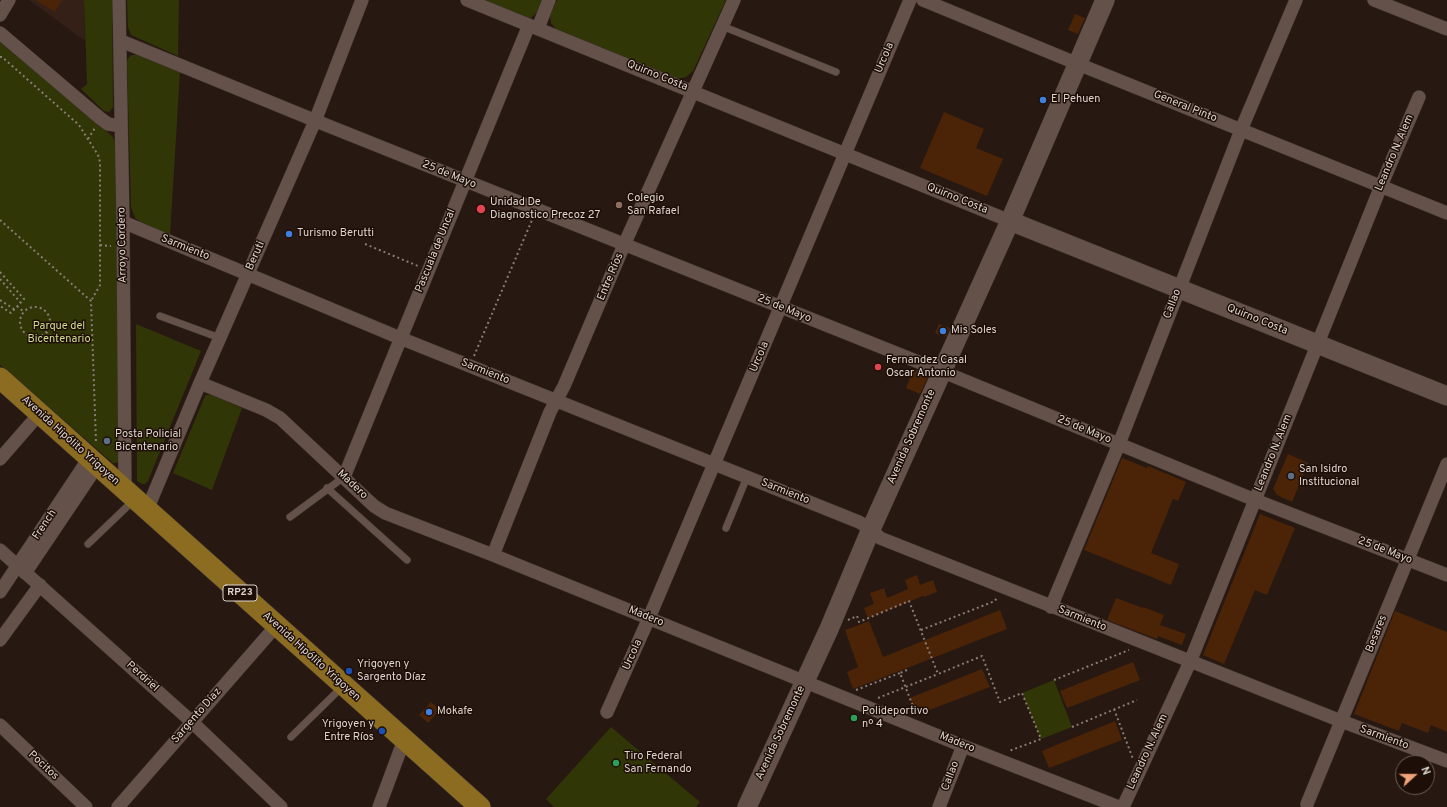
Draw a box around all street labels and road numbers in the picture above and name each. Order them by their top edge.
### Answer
street label: Urcola [873,41,897,75]
street label: Quirno Costa [625,58,689,94]
street label: General Pinto [1151,88,1219,126]
street label: Leandro N. Alem [1373,113,1417,193]
street label: 25 de Mayo [420,158,478,192]
street label: Quirno Costa [925,181,989,217]
street label: Arroyo Cordero [116,207,130,283]
street label: Pascuala de Uncal [413,207,459,295]
street label: Sarmiento [159,232,211,264]
street label: Beruti [244,239,268,273]
street label: Entre Ríos [595,251,627,303]
street label: Callao [1161,287,1185,321]
street label: 25 de Mayo [755,292,813,326]
street label: Quirno Costa [1225,302,1289,338]
street label: Urcola [748,340,772,374]
street label: Sarmiento [459,356,511,388]
street label: Avenida Sobremonte [885,388,939,486]
street label: Avenida Hipólito Yrigoyen [18,393,122,489]
street label: 25 de Mayo [1055,413,1113,447]
street label: Leandro N. Alem [1253,413,1295,493]
street label: Madero [334,468,370,502]
street label: Sarmiento [759,476,811,508]
street label: French [30,507,60,543]
street label: 25 de Mayo [1356,535,1414,567]
road number: RP23 [223,585,257,601]
street label: Sarmiento [1056,603,1108,635]
street label: Madero [626,604,666,630]
street label: Avenida Hipólito Yrigoyen [259,609,363,705]
street label: Besares [1364,613,1390,655]
street label: Urcola [620,638,646,672]
street label: Perdriel [123,659,161,695]
street label: Avenida Sobremonte [753,684,809,782]
street label: Sargento Díaz [169,686,225,746]
street label: Leandro N. Alem [1125,712,1171,792]
street label: Sarmiento [1358,723,1410,753]
street label: Madero [937,730,977,756]
street label: Pocitos [25,749,61,783]
street label: Callao [939,759,963,793]

